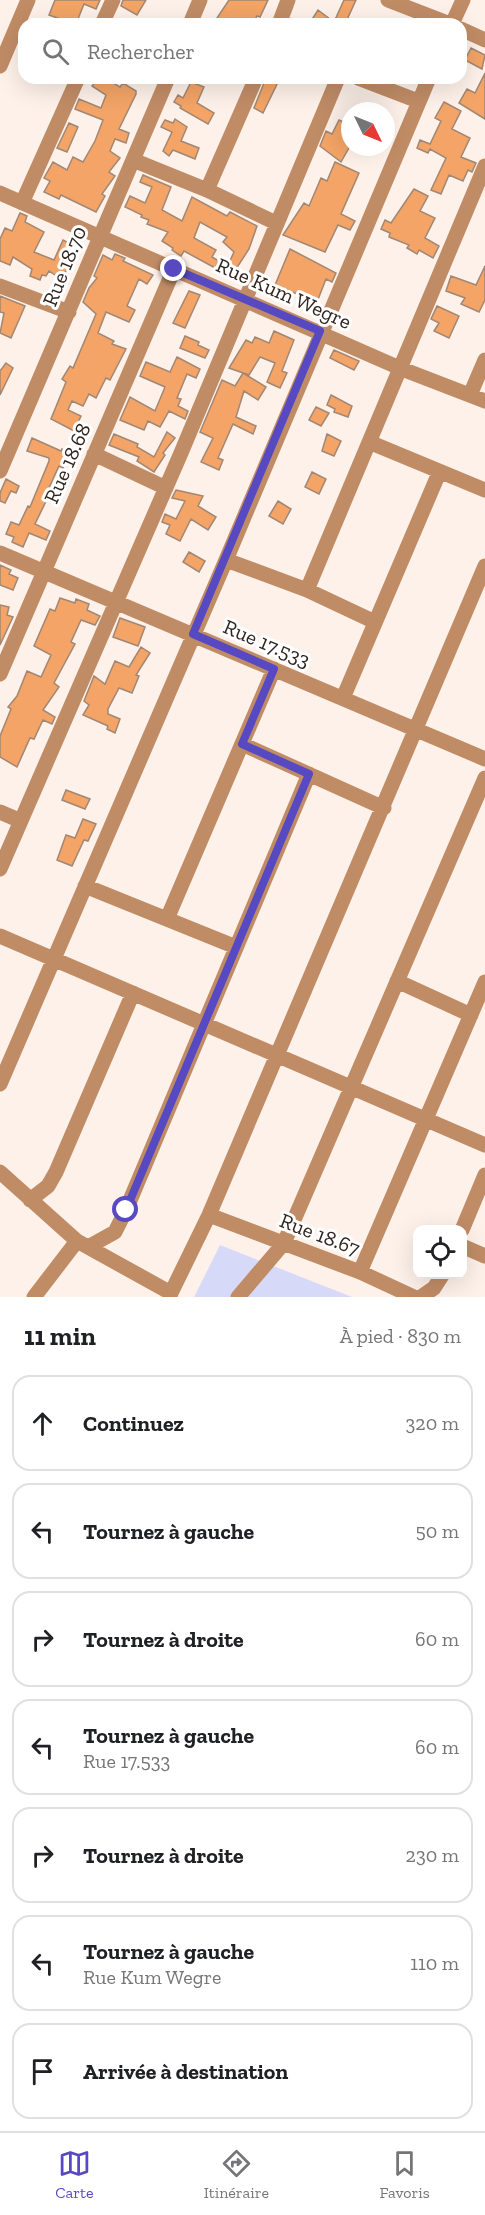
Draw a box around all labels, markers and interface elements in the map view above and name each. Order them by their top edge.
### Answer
search box [18,18,467,84]
icon: search [39,35,72,68]
text: Rechercher [87,38,195,65]
north arrow [341,102,395,156]
street label: Rue 18.70 [37,222,91,310]
street label: Rue Kum Wegre [213,252,356,334]
route end [160,255,186,281]
street label: Rue 18.68 [38,419,96,507]
street label: Rue 17.533 [220,614,314,672]
route start [112,1196,138,1222]
street label: Rue 18.67 [276,1207,364,1261]
map controls [413,1225,467,1279]
button: locate [413,1225,467,1279]
text: 11 min [24,1320,96,1352]
text: À pied · 830 m [340,1324,461,1348]
icon: ahead [26,1407,59,1440]
text: Continuez [83,1410,184,1437]
text: 320 m [406,1411,459,1435]
icon: left [26,1515,59,1548]
text: Tournez à gauche [83,1518,254,1545]
text: 50 m [415,1519,459,1543]
icon: right [26,1623,59,1656]
text: Tournez à droite [83,1626,244,1653]
text: 60 m [415,1627,459,1651]
text: Tournez à gauche [83,1722,254,1749]
icon: left [26,1731,59,1764]
text: 60 m [415,1735,459,1759]
text: Rue 17.533 [83,1749,170,1773]
icon: right [26,1839,59,1872]
text: Tournez à droite [83,1842,244,1869]
text: 230 m [406,1843,459,1867]
text: Tournez à gauche [83,1938,254,1965]
icon: left [26,1947,59,1980]
text: 110 m [410,1951,459,1975]
text: Rue Kum Wegre [83,1965,221,1989]
icon: arrive [26,2055,59,2088]
text: Arrivée à destination [83,2058,288,2085]
tab: Carte [55,2147,93,2202]
tab: Itinéraire [204,2147,269,2202]
tab: Favoris [379,2147,430,2202]

